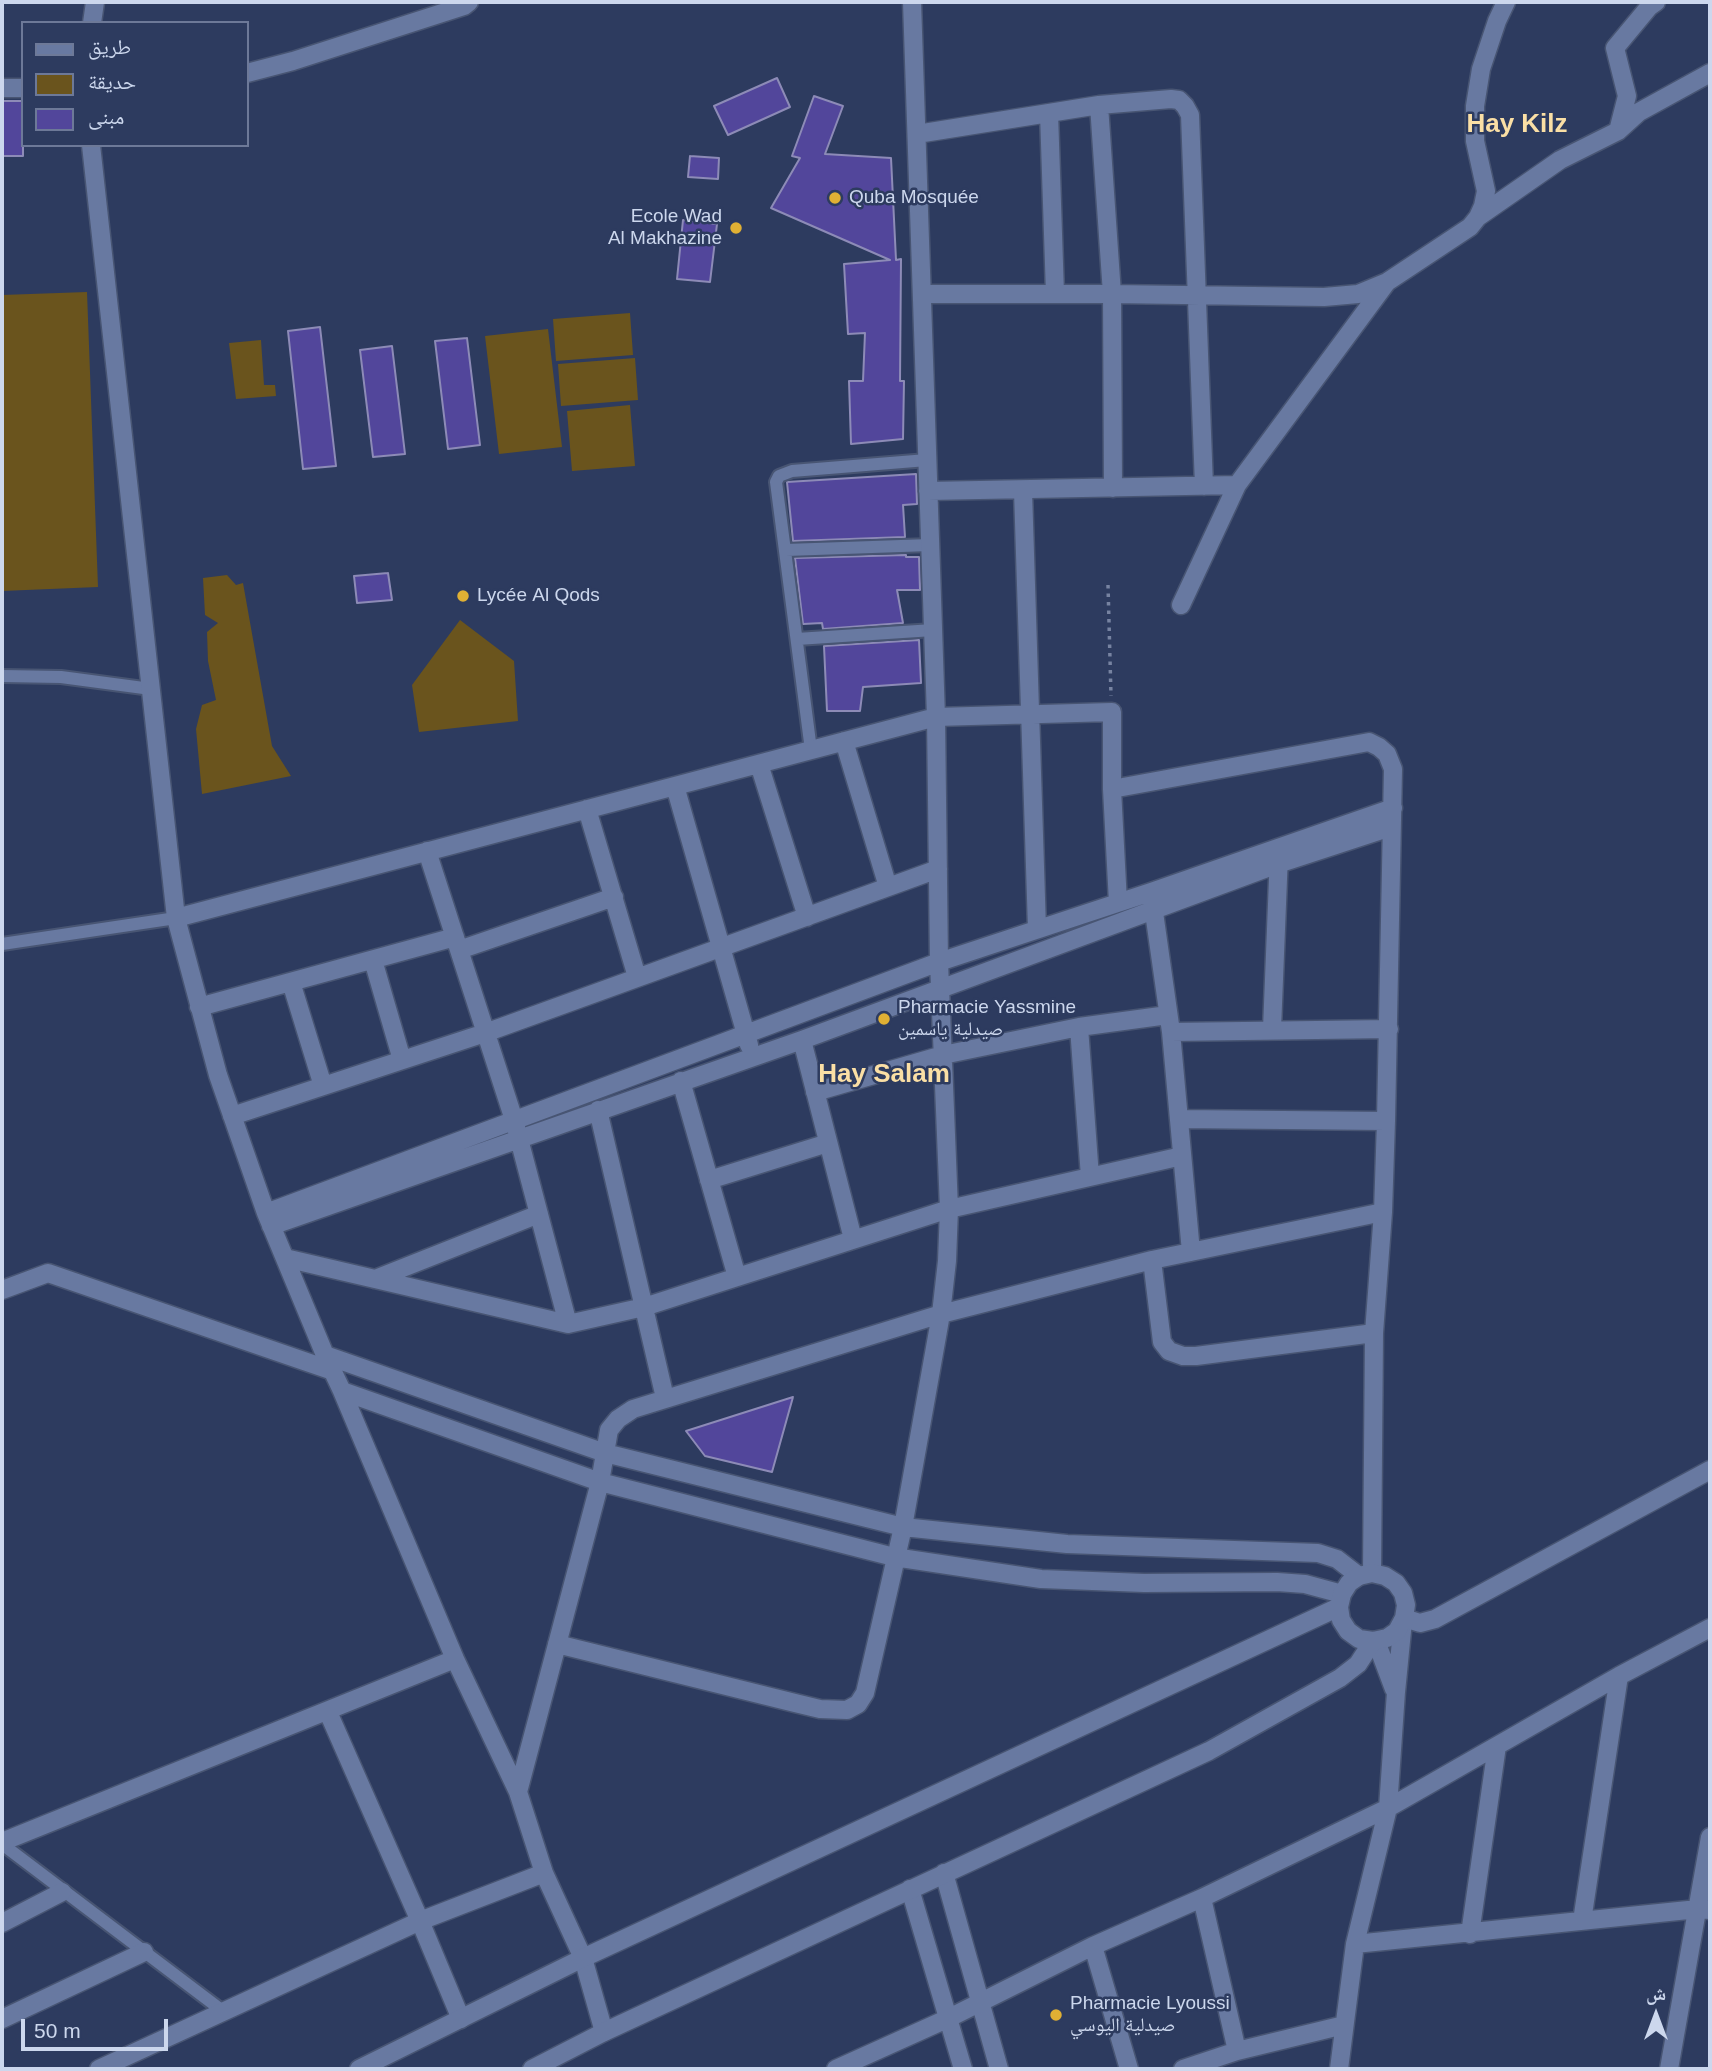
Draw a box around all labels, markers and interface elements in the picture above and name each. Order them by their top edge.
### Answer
legend [21,21,248,147]
text: طريق [88,35,131,58]
text: حديقة [88,70,136,93]
text: مبنى [88,105,124,128]
district label: Hay Kilz [1466,109,1568,141]
place label: Quba Mosquée [849,187,979,209]
marker: Quba Mosquée [827,190,843,206]
place label: Ecole Wad Al Makhazine [608,206,722,250]
marker: Ecole Wad Al Makhazine [728,220,744,236]
place label: Lycée Al Qods [477,585,600,607]
marker: Lycée Al Qods [455,588,471,604]
place label: Pharmacie Yassmine صيدلية ياسمين [898,997,1076,1041]
marker: Pharmacie Yassmine صيدلية ياسمين [876,1011,892,1027]
district label: Hay Salam [818,1059,950,1091]
north arrow [1621,1980,1691,2050]
text: ش [1646,1983,1666,2004]
place label: Pharmacie Lyoussi صيدلية اليوسي [1070,1993,1230,2037]
scale bar [24,2004,172,2048]
marker: Pharmacie Lyoussi صيدلية اليوسي [1048,2007,1064,2023]
text: 50 m [34,2019,81,2042]

